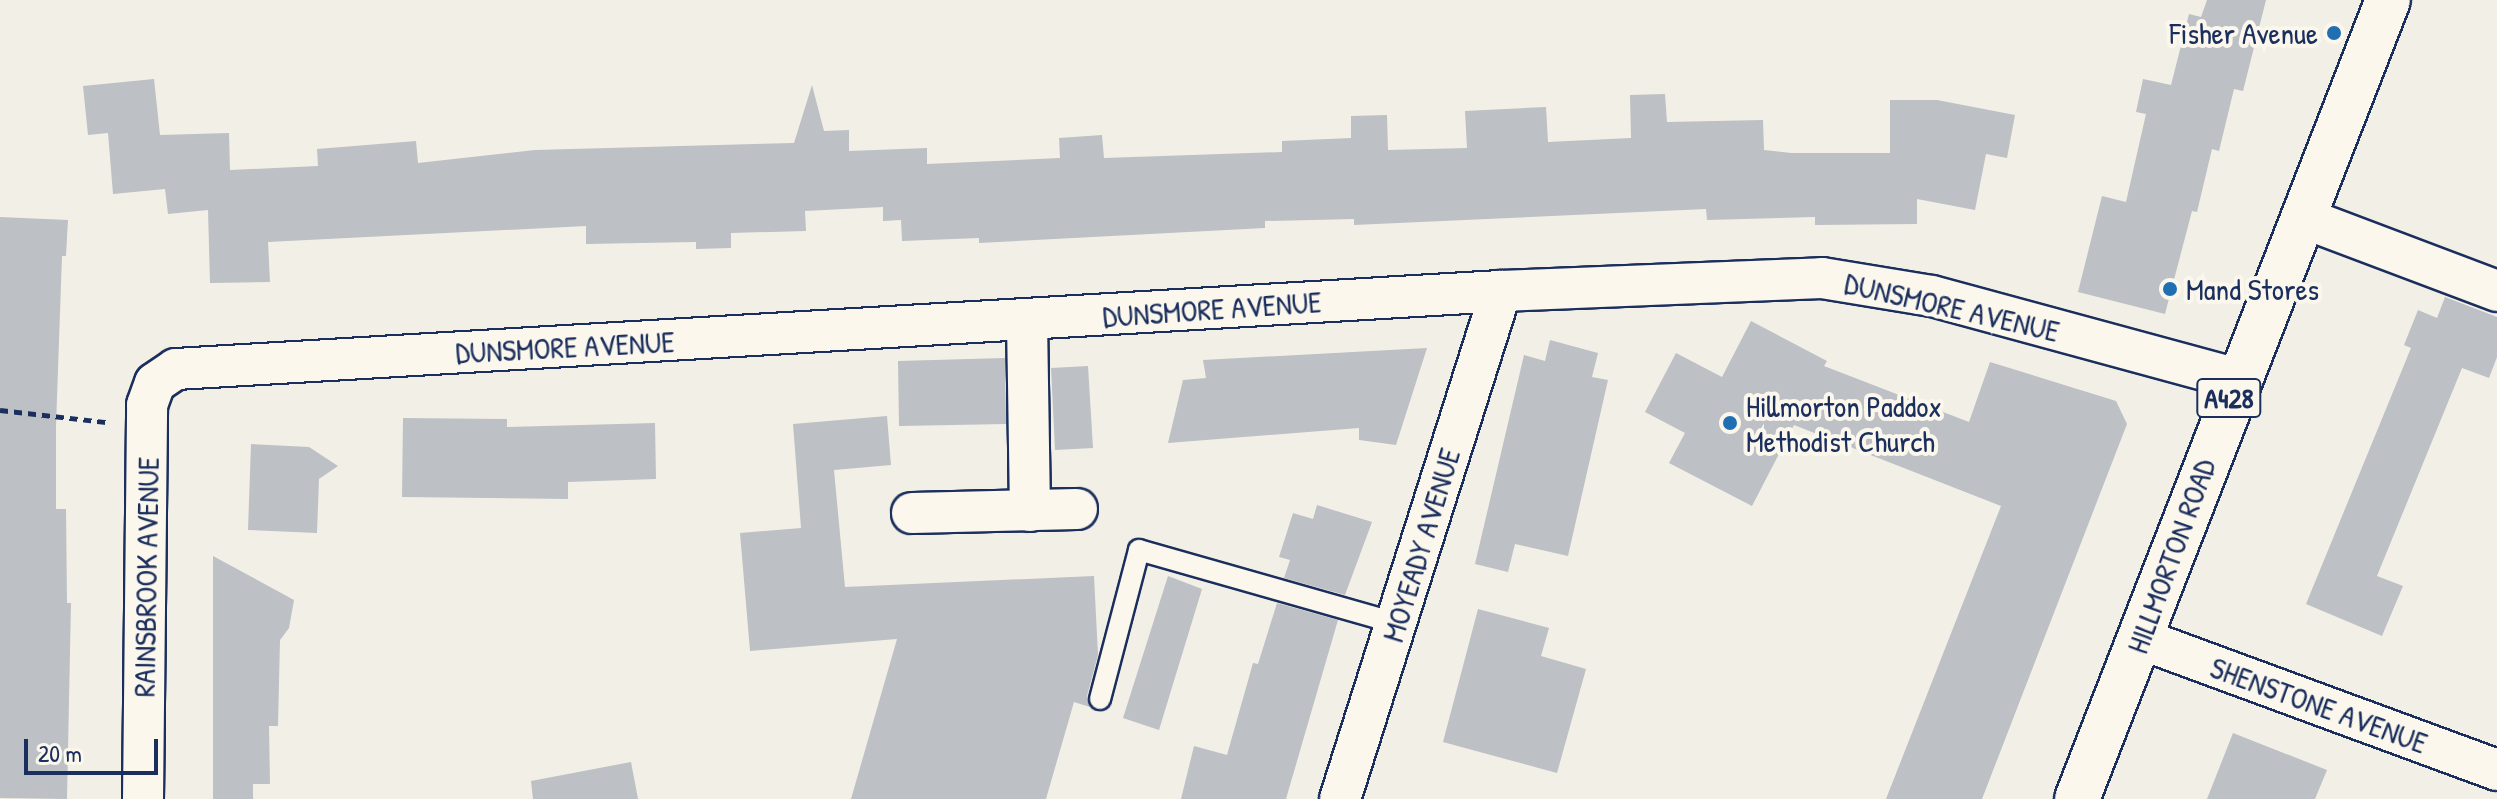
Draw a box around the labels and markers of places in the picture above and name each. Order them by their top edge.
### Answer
place label: Fisher Avenue [2169,15,2318,51]
marker: Fisher Avenue [2325,24,2343,42]
place label: Mand Stores [2186,271,2319,307]
marker: Mand Stores [2161,280,2179,298]
place label: Hillmorton Paddox Methodist Church [1746,388,1942,458]
marker: Hillmorton Paddox Methodist Church [1721,414,1739,432]

